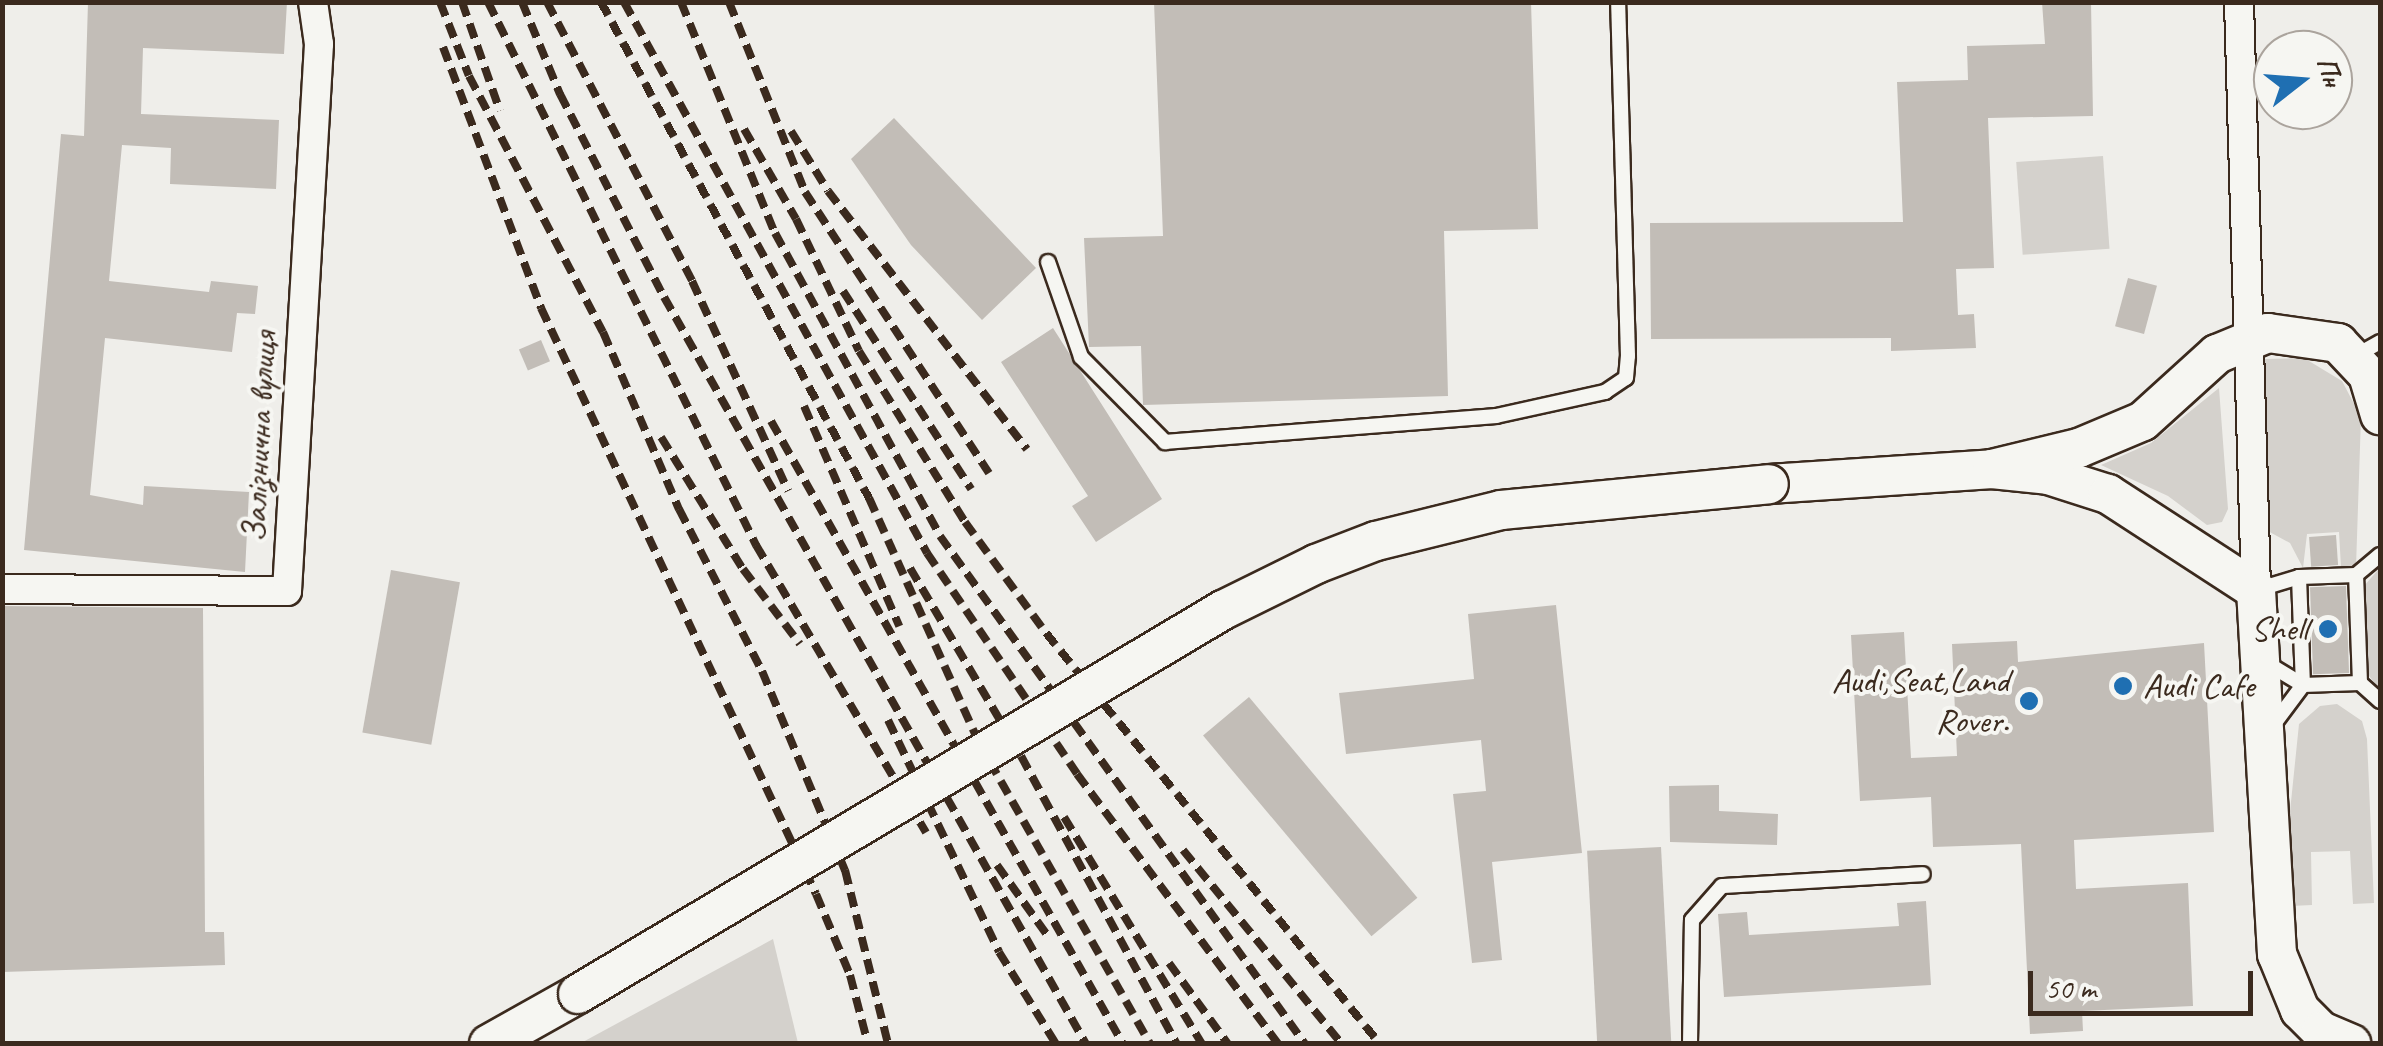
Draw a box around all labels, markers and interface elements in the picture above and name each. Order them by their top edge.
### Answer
north arrow [2253,30,2353,130]
text: Пн [2309,53,2351,91]
street label: Залізнична вулиця [232,329,286,545]
place label: Shell [2251,608,2308,650]
marker: Shell [2317,618,2339,640]
place label: Audi,Seat,Land Rover. [1832,660,2009,742]
place label: Audi Cafe [2143,665,2255,707]
marker: Audi Cafe [2112,675,2134,697]
marker: Audi,Seat,Land Rover. [2018,690,2040,712]
scale bar [2033,951,2258,1013]
text: 50 m [2045,969,2096,1007]

